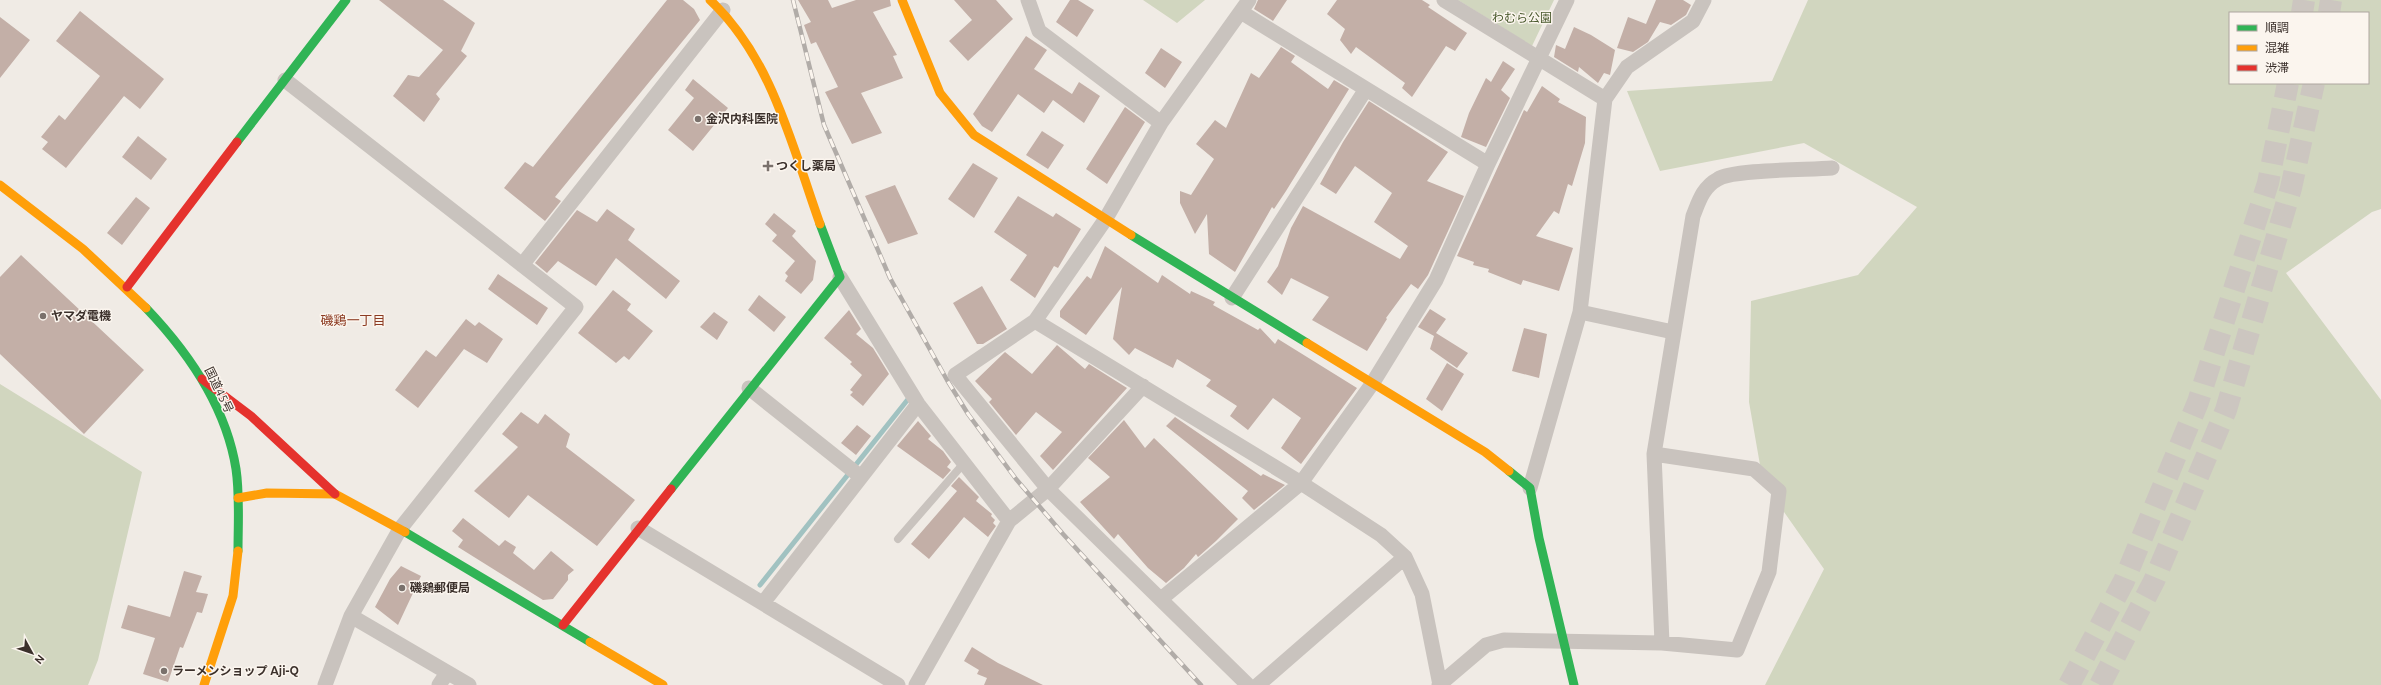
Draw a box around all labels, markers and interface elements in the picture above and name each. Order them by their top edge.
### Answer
park label: わむら公園 [1492,11,1552,24]
legend [2229,12,2369,84]
text: 順調 [2265,21,2289,34]
text: 混雑 [2265,41,2289,54]
text: 渋滞 [2265,61,2289,74]
place label: 金沢内科医院 [706,112,778,125]
marker: 金沢内科医院 [693,114,703,124]
place label: つくし薬局 [776,159,836,172]
marker: つくし薬局 [763,161,773,171]
place label: ヤマダ電機 [51,309,111,322]
marker: ヤマダ電機 [38,311,48,321]
district label: 磯鶏一丁目 [320,313,386,327]
street label: 国道45号 [203,365,236,415]
place label: 磯鶏郵便局 [409,581,470,594]
marker: 磯鶏郵便局 [397,583,407,593]
north arrow [12,633,52,673]
text: N [32,652,47,666]
place label: ラーメンショップ Aji-Q [172,664,299,677]
marker: ラーメンショップ Aji-Q [159,666,169,676]

